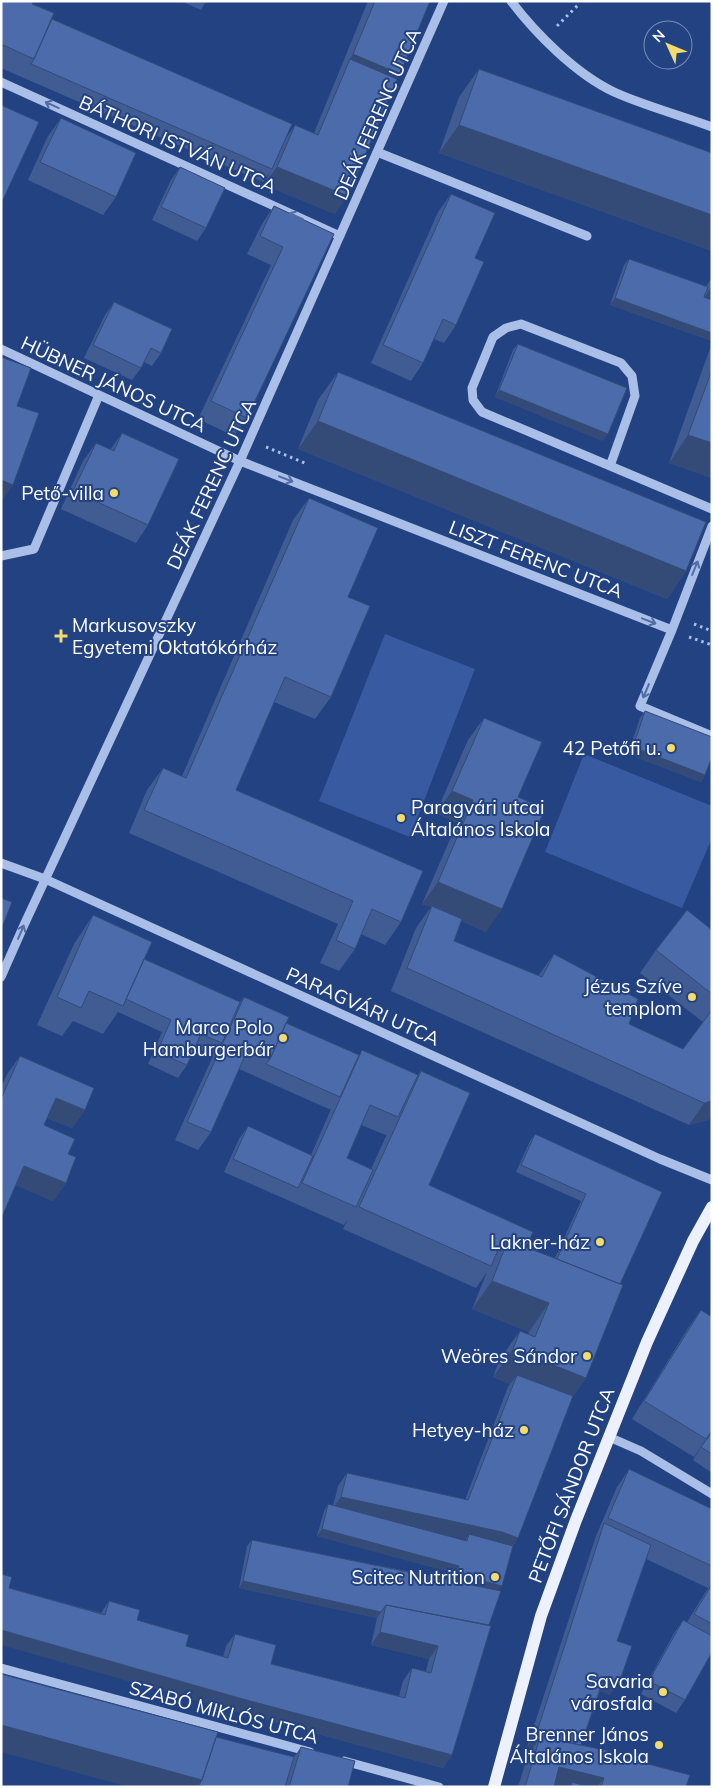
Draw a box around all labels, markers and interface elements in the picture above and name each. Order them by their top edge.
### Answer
north arrow [643,20,693,70]
street label: DEÁK FERENC UTCA [328,24,426,204]
text: N [649,26,669,46]
street label: BÁTHORI ISTVÁN UTCA [76,90,281,198]
one-way arrow [45,100,60,110]
one-way arrow [289,211,304,220]
street label: HÜBNER JÁNOS UTCA [17,330,211,438]
street label: DEÁK FERENC UTCA [161,395,261,573]
one-way arrow [278,475,293,484]
place label: Pető-villa [21,481,104,505]
marker: Pető-villa [108,487,120,499]
street label: LISZT FERENC UTCA [446,515,626,603]
one-way arrow [691,561,700,576]
place label: Markusovszky Egyetemi Oktatókórház [72,613,277,659]
one-way arrow [641,617,656,626]
marker: Markusovszky Egyetemi Oktatókórház [54,629,68,643]
one-way arrow [641,683,651,698]
place label: 42 Petőfi u. [562,736,661,760]
marker: 42 Petőfi u. [665,742,677,754]
place label: Paragvári utcai Általános Iskola [411,795,551,841]
marker: Paragvári utcai Általános Iskola [395,812,407,824]
one-way arrow [16,925,26,940]
street label: PARAGVÁRI UTCA [282,961,444,1051]
place label: Jézus Szíve templom [584,974,682,1020]
marker: Jézus Szíve templom [686,991,698,1003]
place label: Marco Polo Hamburgerbár [143,1015,273,1061]
marker: Marco Polo Hamburgerbár [277,1032,289,1044]
place label: Lakner-ház [490,1230,590,1254]
marker: Lakner-ház [594,1236,606,1248]
place label: Weöres Sándor [441,1344,577,1368]
marker: Weöres Sándor [581,1350,593,1362]
street label: PETŐFI SÁNDOR UTCA [523,1384,619,1586]
place label: Hetyey-ház [412,1418,514,1442]
marker: Hetyey-ház [518,1424,530,1436]
place label: Scitec Nutrition [352,1565,485,1589]
marker: Scitec Nutrition [489,1571,501,1583]
place label: Savaria városfala [571,1669,653,1715]
street label: SZABÓ MIKLÓS UTCA [127,1675,321,1749]
marker: Savaria városfala [657,1686,669,1698]
place label: Brenner János Általános Iskola [510,1722,649,1768]
marker: Brenner János Általános Iskola [653,1739,665,1751]

